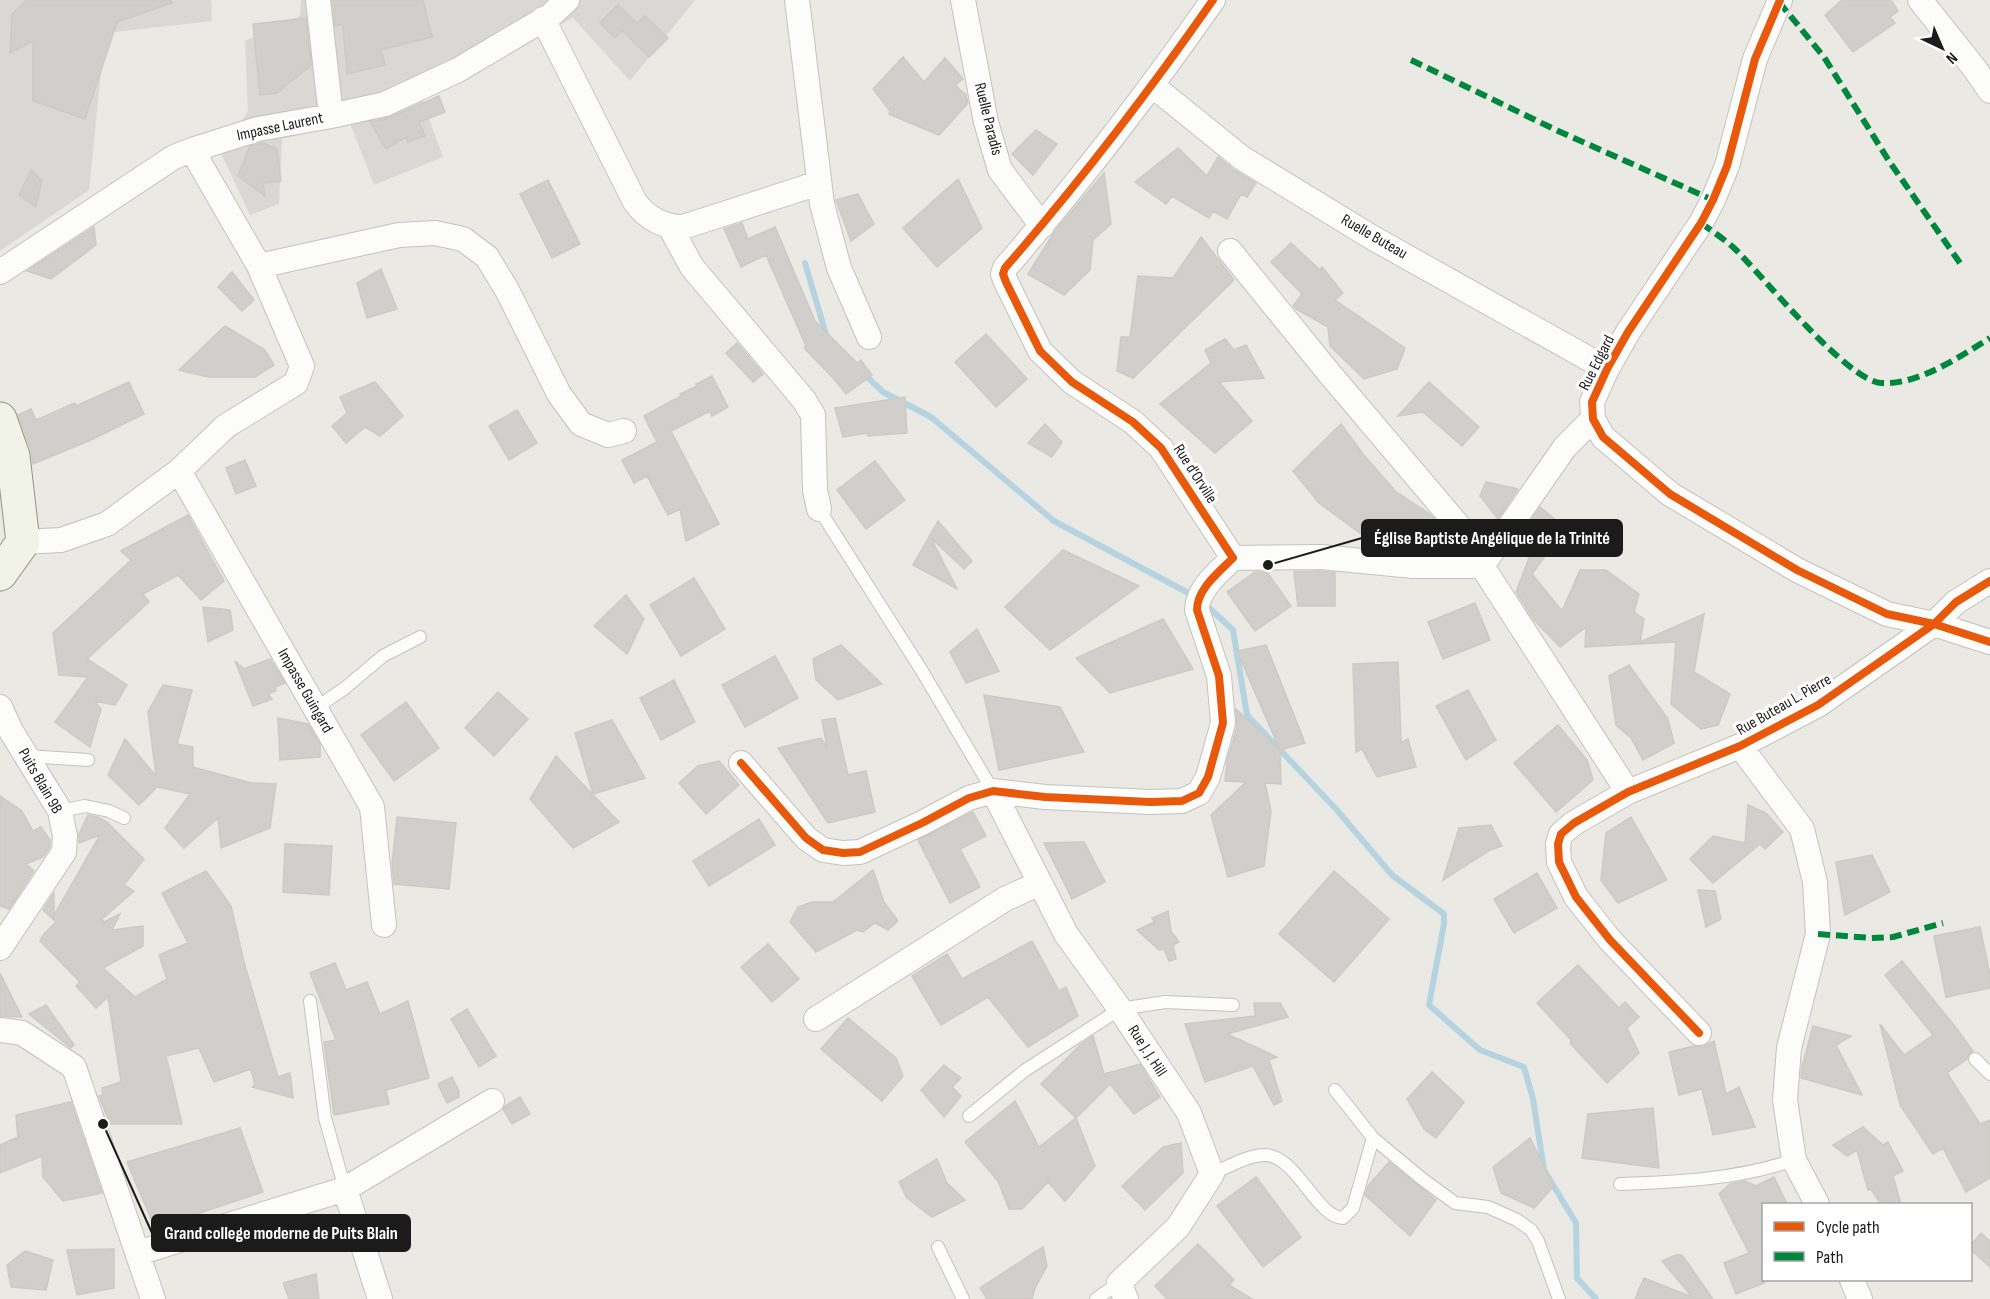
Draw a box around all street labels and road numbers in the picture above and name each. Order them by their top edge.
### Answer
street label: Ruelle Paradis [970,81,1006,157]
street label: Impasse Laurent [235,109,325,145]
street label: Ruelle Buteau [1338,210,1410,264]
street label: Rue Edgard [1575,332,1619,394]
street label: Rue d'Orville [1169,441,1221,507]
street label: Impasse Guingard [273,645,337,737]
street label: Rue Buteau L. Pierre [1733,670,1835,740]
street label: Puits Blain 9B [14,745,66,817]
street label: Rue J. J. Hill [1123,1022,1171,1080]

